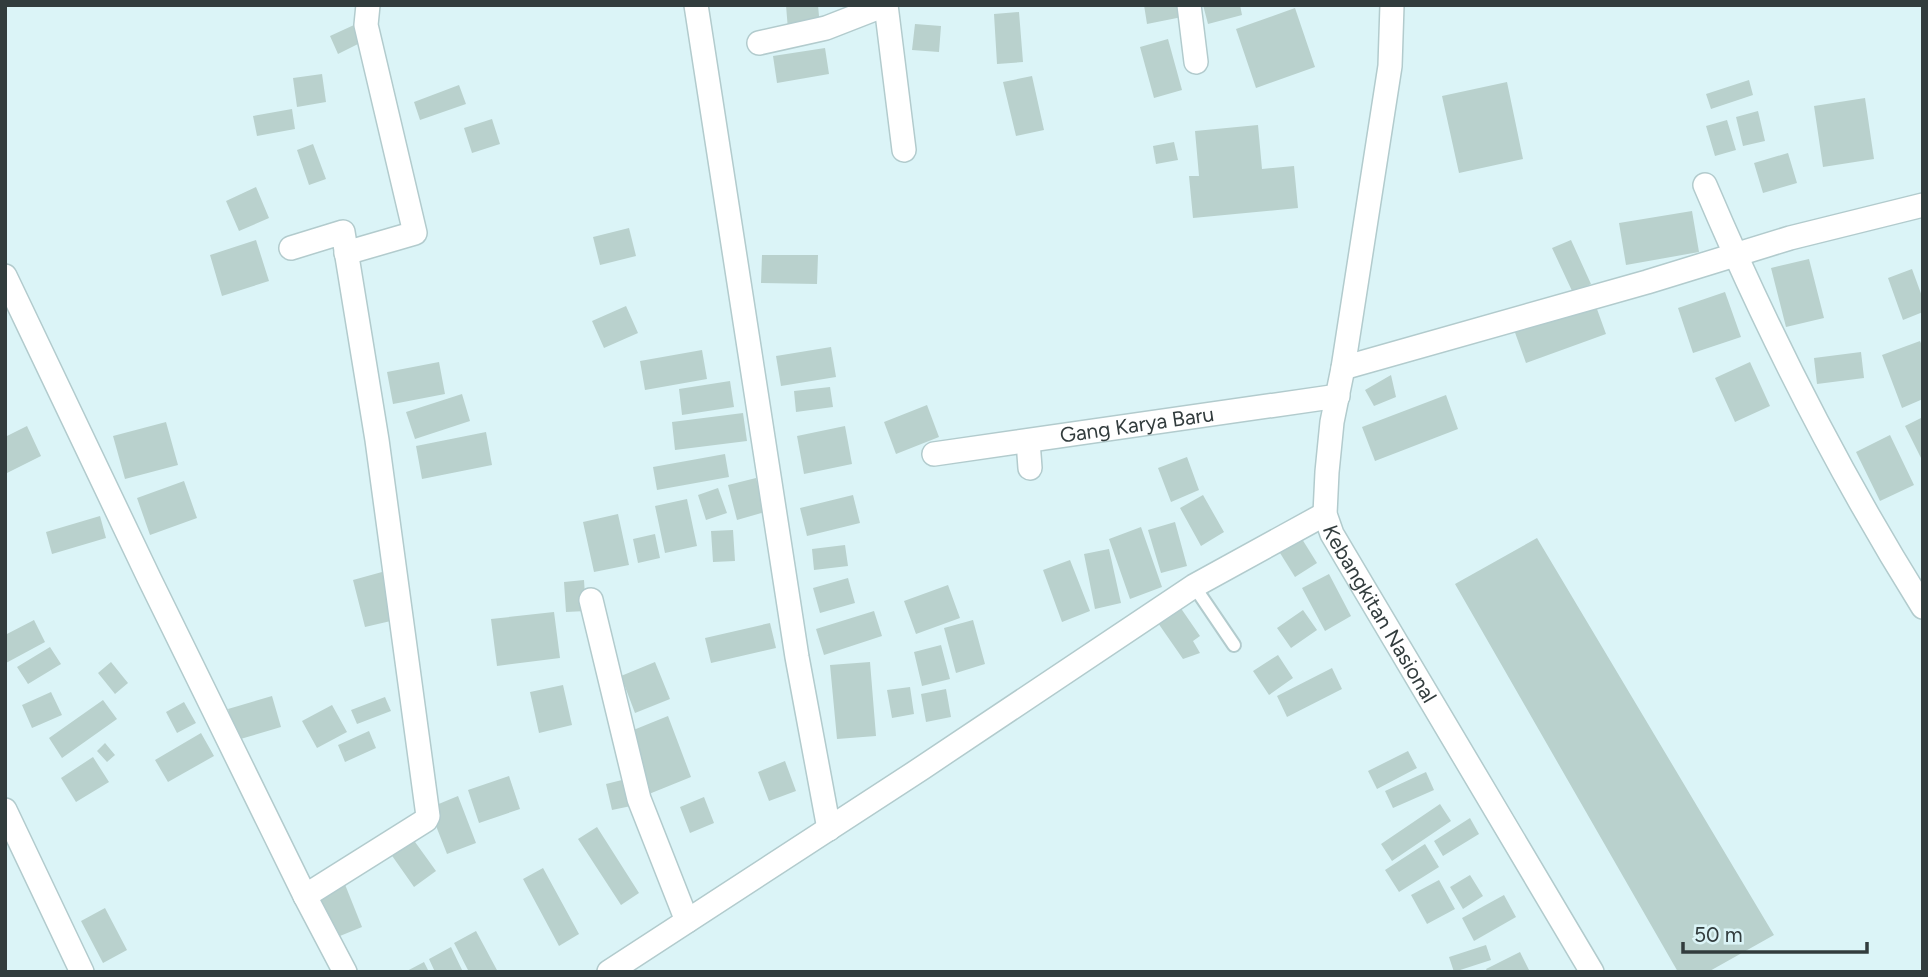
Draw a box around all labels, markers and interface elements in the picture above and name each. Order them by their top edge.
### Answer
street label: Gang Karya Baru [1058,401,1216,448]
street label: Kebangkitan Nasional [1318,522,1442,707]
scale bar [1683,911,1867,955]
text: 50 m [1694,922,1743,947]

